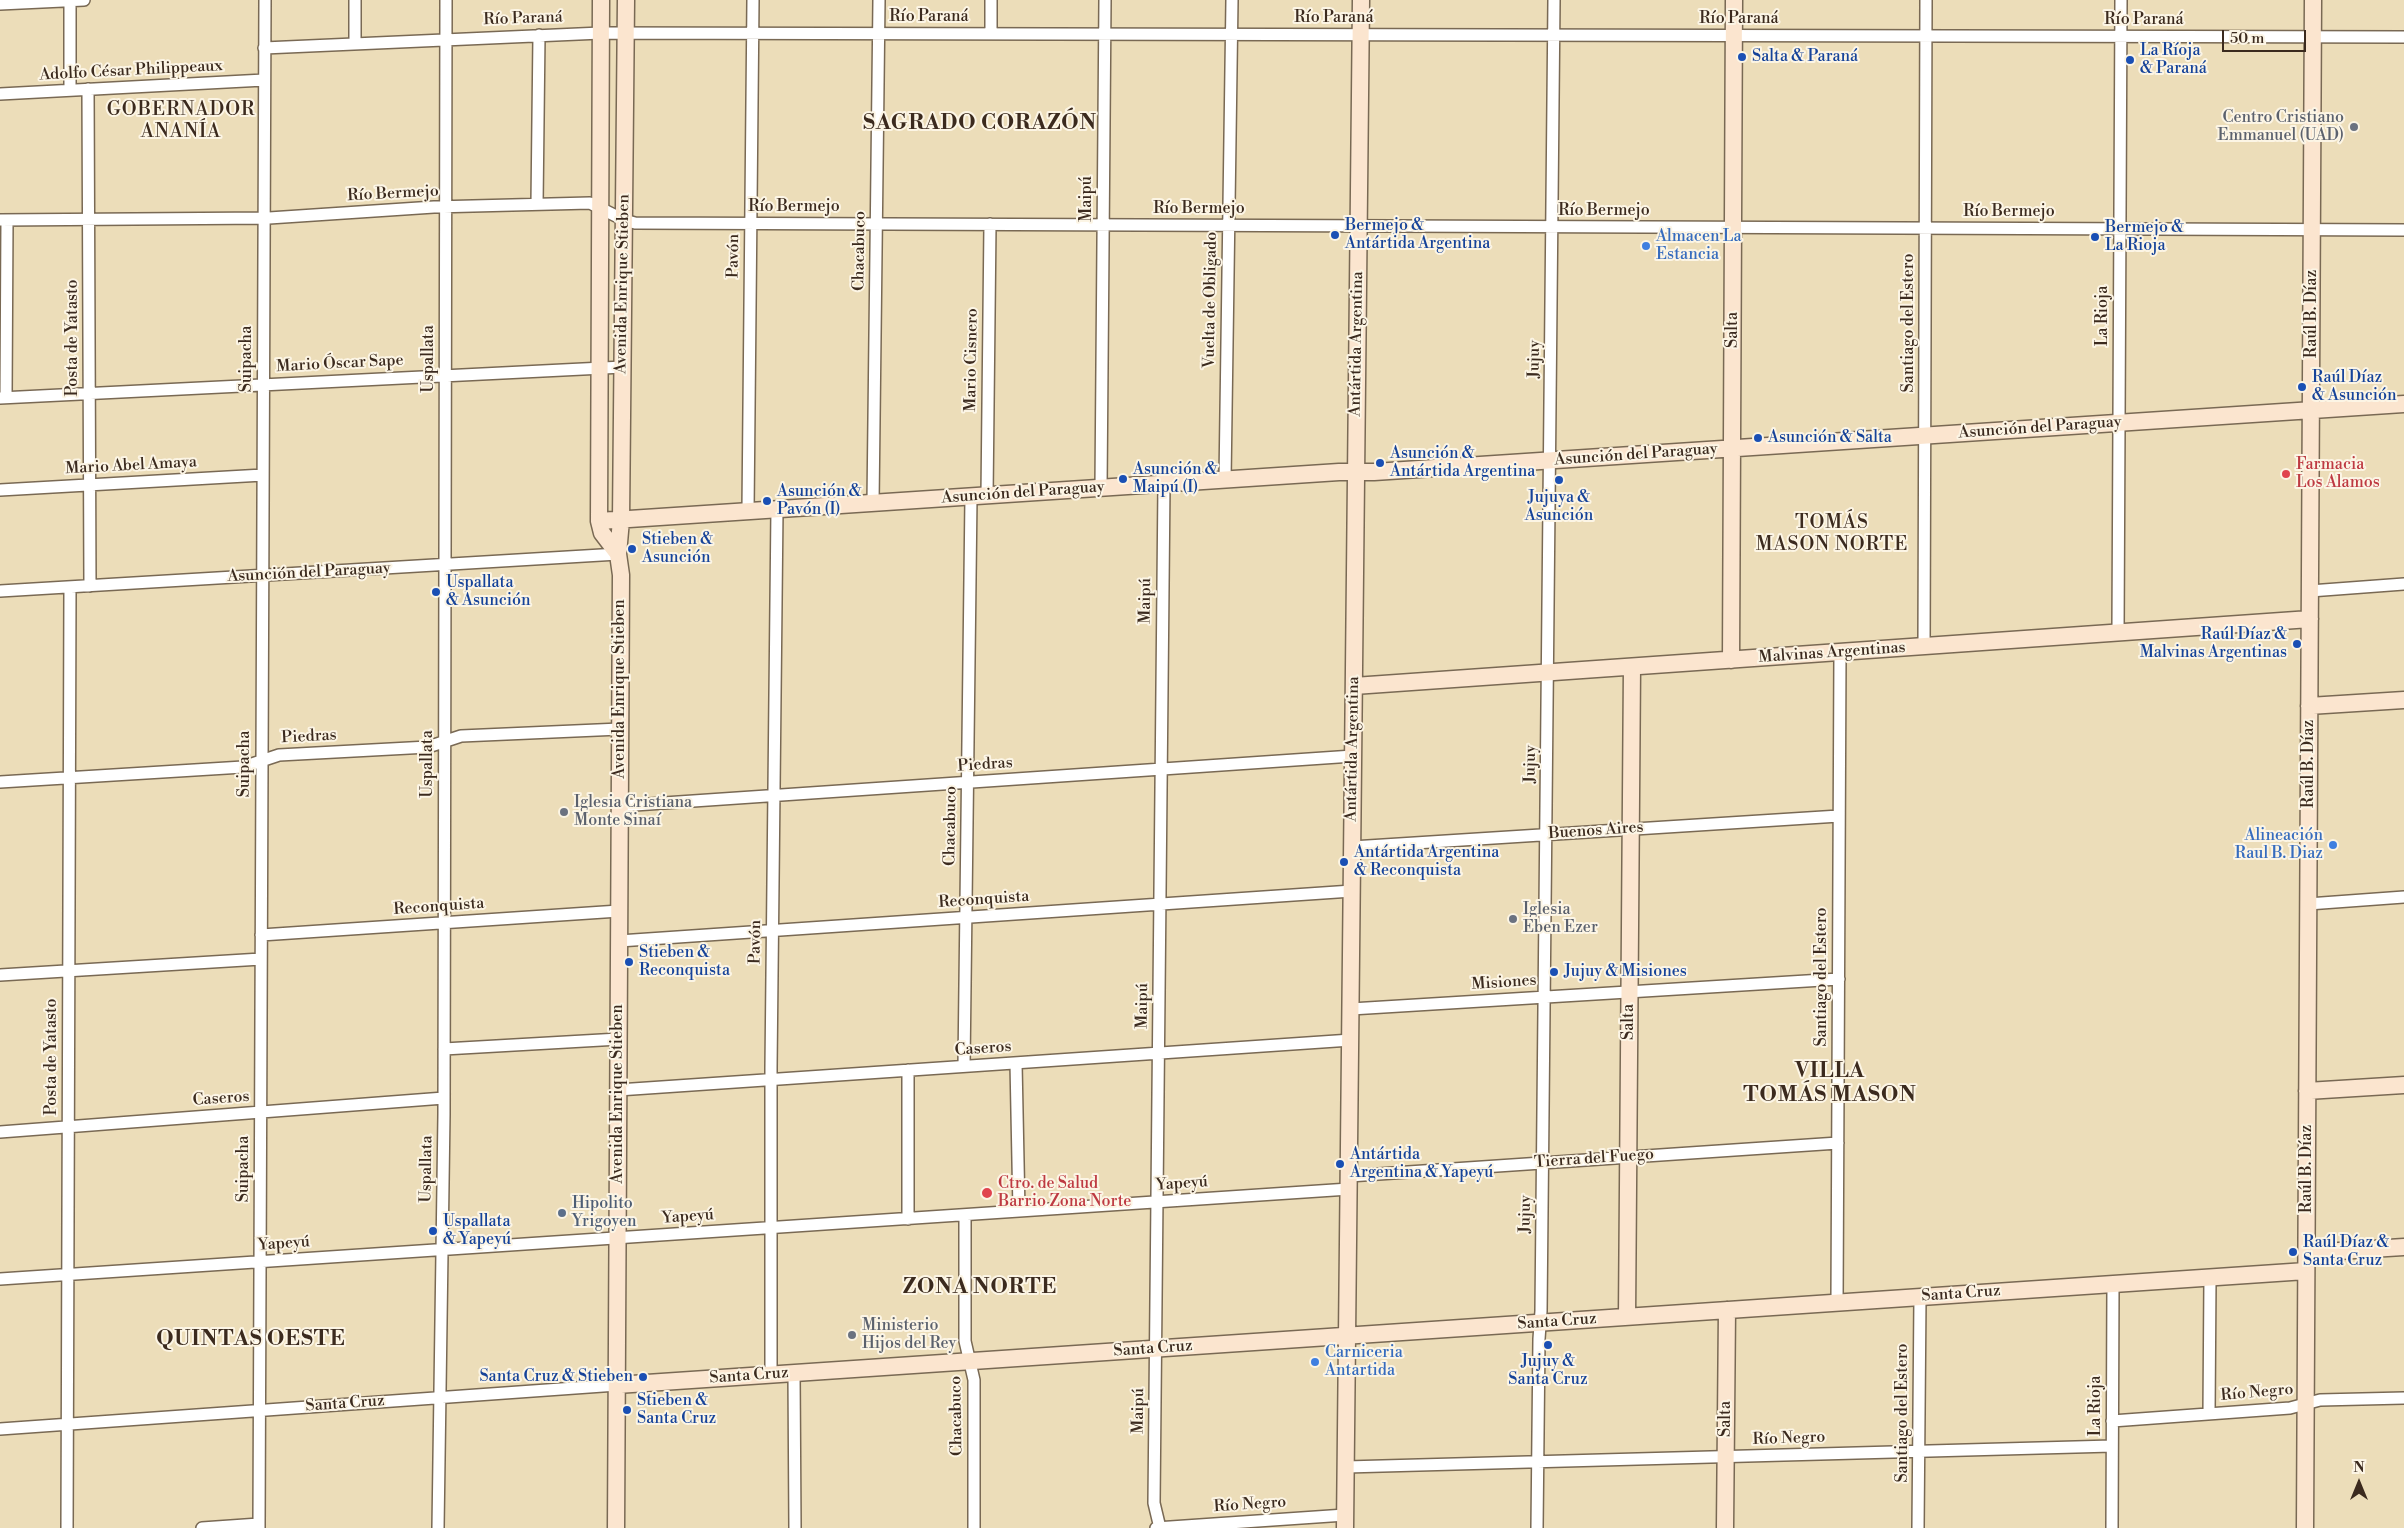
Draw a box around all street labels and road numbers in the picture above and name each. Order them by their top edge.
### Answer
street label: Río Paraná [889,7,969,27]
street label: Río Paraná [483,8,563,30]
street label: Río Paraná [1294,8,1374,28]
street label: Río Paraná [1699,9,1779,29]
street label: Río Paraná [2104,10,2184,30]
street label: Adolfo César Philippeaux [39,57,223,85]
street label: Maipú [1077,176,1097,222]
street label: Río Bermejo [347,182,439,206]
street label: Avenida Enrique Stieben [612,194,634,374]
street label: Río Bermejo [748,197,840,217]
street label: Río Bermejo [1153,199,1245,219]
street label: Río Bermejo [1558,201,1650,221]
street label: Río Bermejo [1963,202,2055,222]
street label: Chacabuco [850,211,870,291]
street label: Vuelta de Obligado [1200,232,1222,368]
street label: Pavón [724,234,744,278]
street label: Santiago del Estero [1899,253,1919,393]
street label: Raúl B. Díaz [2302,270,2322,358]
street label: Antártida Argentina [1346,271,1368,417]
street label: Posta de Yatasto [63,279,83,397]
street label: La Rioja [2093,286,2113,346]
street label: Mario Cisnero [961,308,983,412]
street label: Salta [1723,312,1743,348]
street label: Uspallata [419,325,439,393]
street label: Suipacha [237,326,257,392]
street label: Jujuy [1525,340,1545,378]
street label: Mario Óscar Sape [276,351,404,377]
street label: Asunción del Paraguay [1958,413,2122,443]
street label: Asunción del Paraguay [1554,440,1718,470]
street label: Mario Abel Amaya [65,453,197,479]
street label: Asunción del Paraguay [941,478,1105,508]
street label: Asunción del Paraguay [227,559,391,587]
street label: Maipú [1136,578,1156,624]
street label: Avenida Enrique Stieben [610,599,630,779]
street label: Malvinas Argentinas [1758,638,1906,668]
street label: Antártida Argentina [1342,676,1364,822]
street label: Raúl B. Díaz [2299,720,2319,808]
street label: Piedras [281,726,337,748]
street label: Uspallata [418,730,438,798]
street label: Suipacha [235,731,255,797]
street label: Jujuy [1521,745,1541,783]
street label: Piedras [957,753,1013,777]
street label: Chacabuco [941,786,961,866]
street label: Buenos Aires [1548,818,1644,844]
street label: Reconquista [938,887,1030,913]
street label: Reconquista [393,894,485,920]
street label: Santiago del Estero [1812,907,1832,1047]
street label: Pavón [746,920,766,964]
street label: Misiones [1471,971,1537,995]
street label: Maipú [1133,983,1153,1029]
street label: Posta de Yatasto [42,998,62,1116]
street label: Avenida Enrique Stieben [608,1004,628,1184]
street label: Salta [1619,1004,1639,1040]
street label: Caseros [954,1037,1012,1061]
street label: Caseros [192,1087,250,1111]
street label: Raúl B. Díaz [2297,1125,2317,1213]
street label: Uspallata [417,1135,437,1203]
street label: Suipacha [234,1136,254,1202]
street label: Tierra del Fuego [1533,1145,1655,1173]
street label: Yapeyú [1155,1173,1209,1195]
street label: Jujuy [1516,1195,1536,1233]
street label: Yapeyú [661,1206,715,1228]
street label: Yapeyú [257,1233,311,1255]
street label: Santa Cruz [1921,1282,2001,1306]
street label: Santa Cruz [1517,1310,1597,1334]
street label: Santa Cruz [1113,1337,1193,1361]
street label: Santiago del Estero [1893,1343,1913,1483]
street label: Santa Cruz [709,1364,789,1388]
street label: Chacabuco [947,1376,967,1456]
street label: La Rioja [2086,1376,2106,1436]
street label: Río Negro [2220,1380,2294,1406]
street label: Maipú [1129,1388,1149,1434]
street label: Santa Cruz [305,1392,385,1416]
street label: Salta [1716,1401,1736,1437]
street label: Río Negro [1752,1428,1826,1450]
street label: Río Negro [1213,1493,1287,1517]

